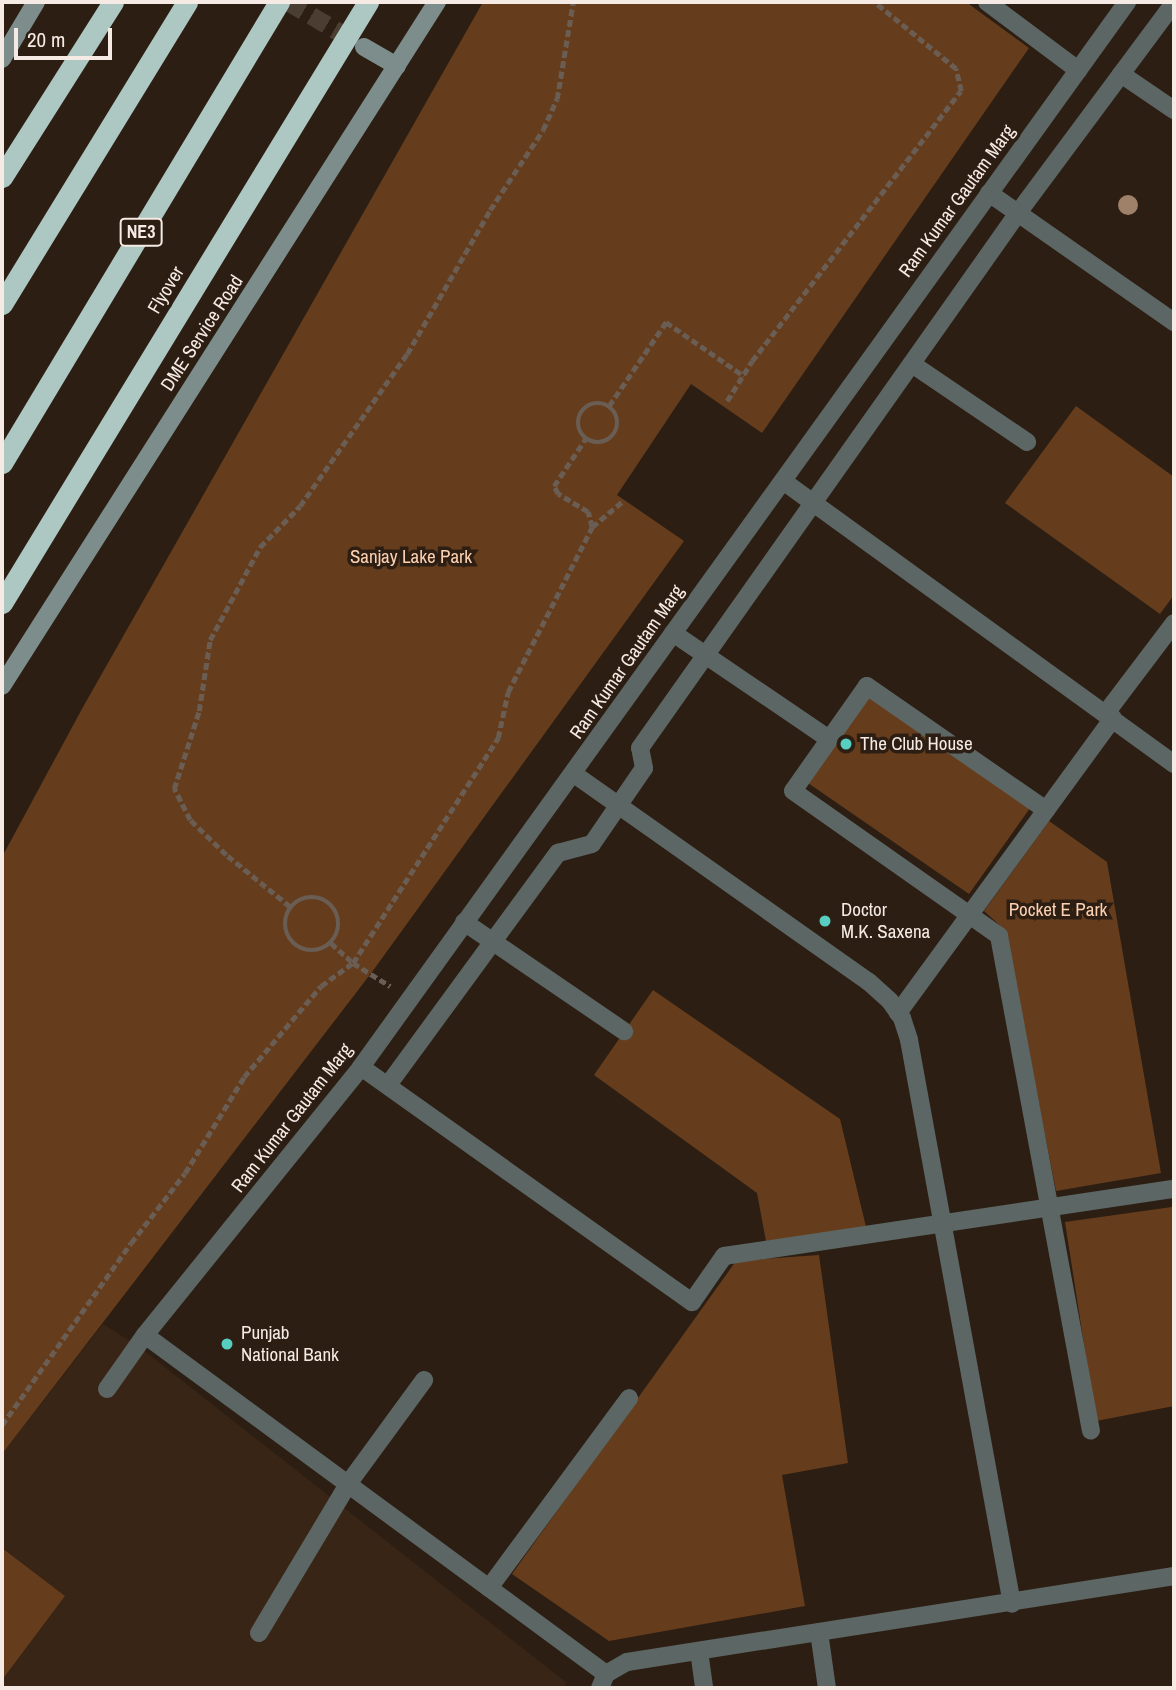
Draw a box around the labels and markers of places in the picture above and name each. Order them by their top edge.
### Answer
place label: The Club House [860,733,973,755]
marker: The Club House [838,736,854,752]
place label: Doctor M.K. Saxena [841,899,930,943]
marker: Doctor M.K. Saxena [815,911,835,931]
place label: Punjab National Bank [241,1322,339,1366]
marker: Punjab National Bank [219,1336,235,1352]

